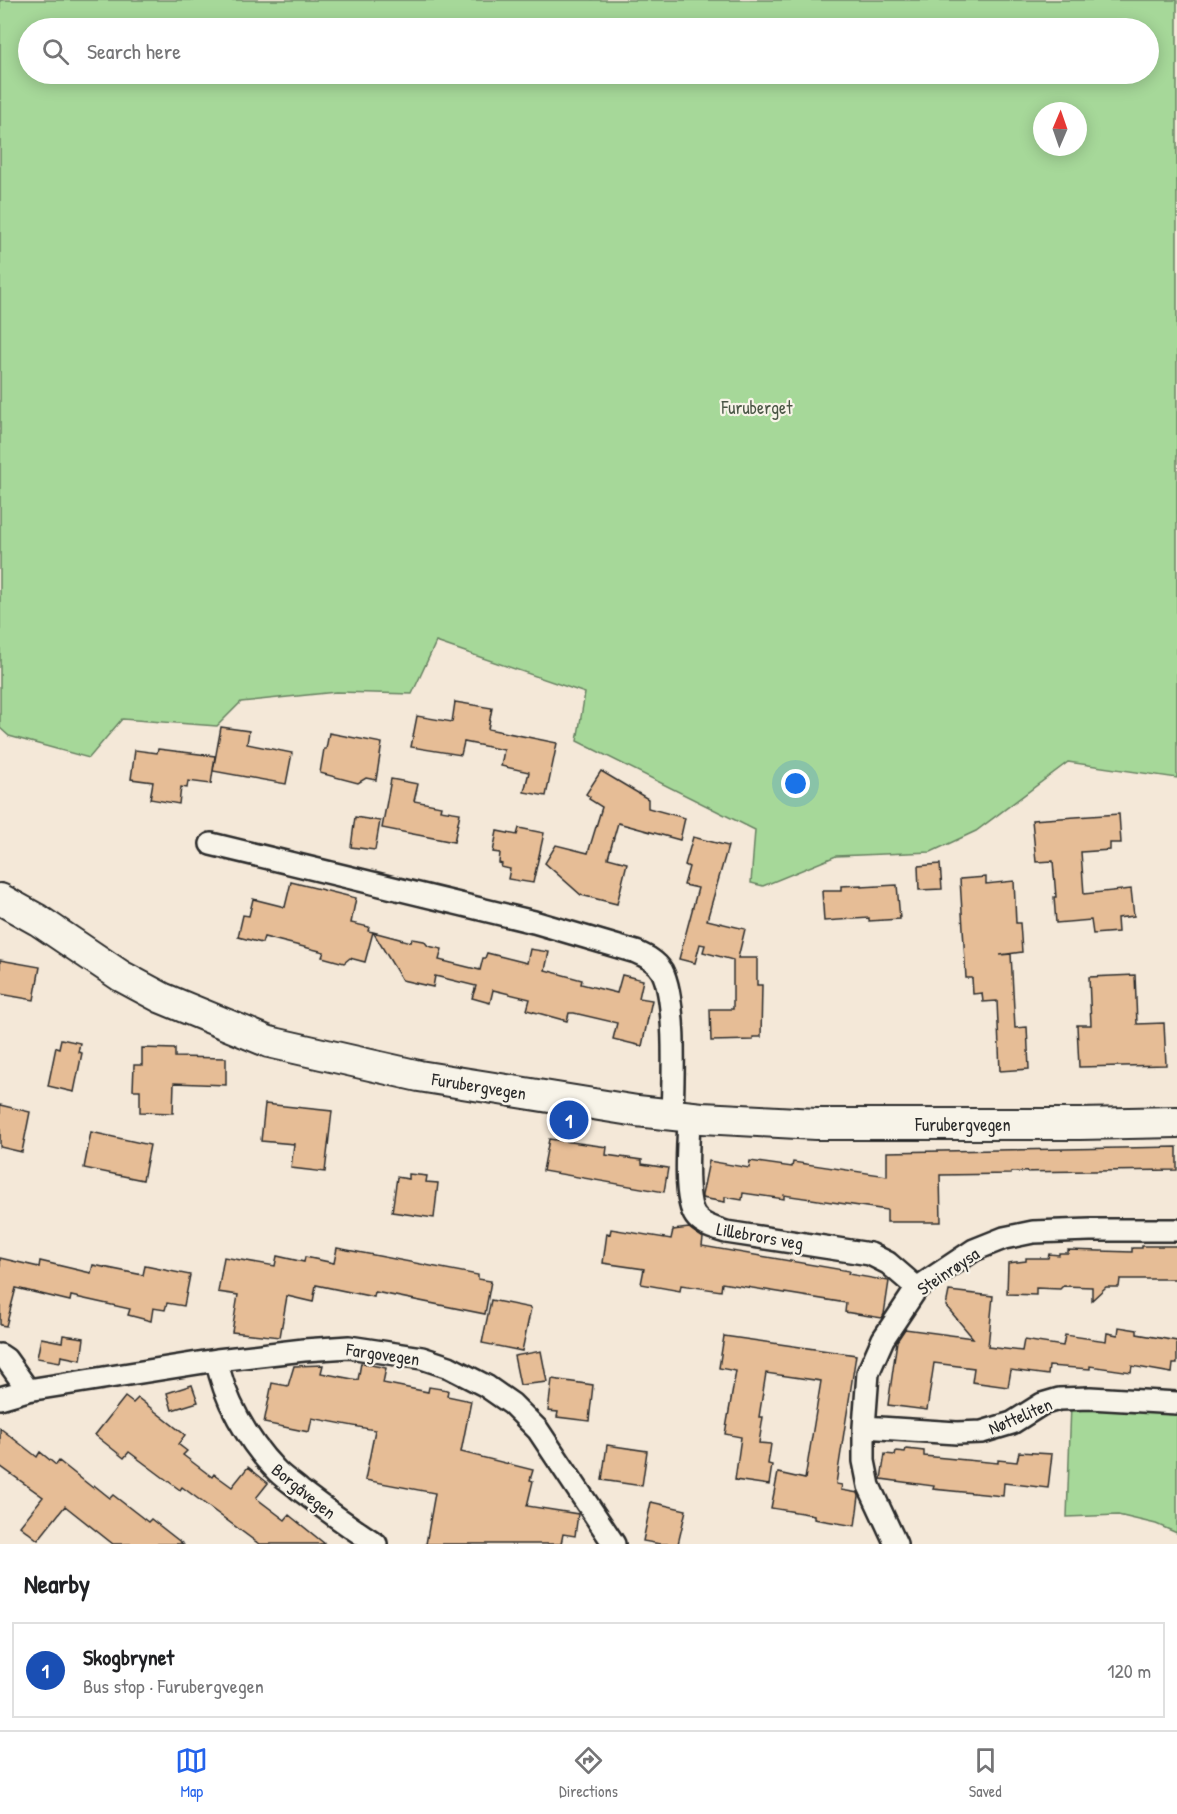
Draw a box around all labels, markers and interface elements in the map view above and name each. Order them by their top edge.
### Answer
search box [18,18,1159,84]
icon: search [39,35,72,68]
text: Search here [87,36,181,66]
north arrow [1033,102,1087,156]
park label: Furuberget [721,395,793,420]
your location [781,769,810,798]
street label: Furubergvegen [429,1066,528,1106]
pin: 1 [550,1098,588,1142]
street label: Furubergvegen [914,1112,1011,1137]
street label: Lillebrors veg [715,1216,805,1256]
street label: Steinrøysa [912,1241,984,1301]
street label: Fargovegen [344,1336,421,1372]
street label: Nøtteliten [984,1391,1056,1441]
street label: Borgåvegen [267,1457,341,1525]
text: Nearby [24,1566,90,1601]
text: Skogbrynet [83,1642,174,1672]
text: 1 [42,1657,49,1684]
text: 120 m [1107,1657,1151,1684]
text: Bus stop · Furubergvegen [83,1672,264,1699]
tab: Map [175,1744,208,1802]
tab: Directions [559,1744,618,1802]
tab: Saved [969,1744,1002,1802]

